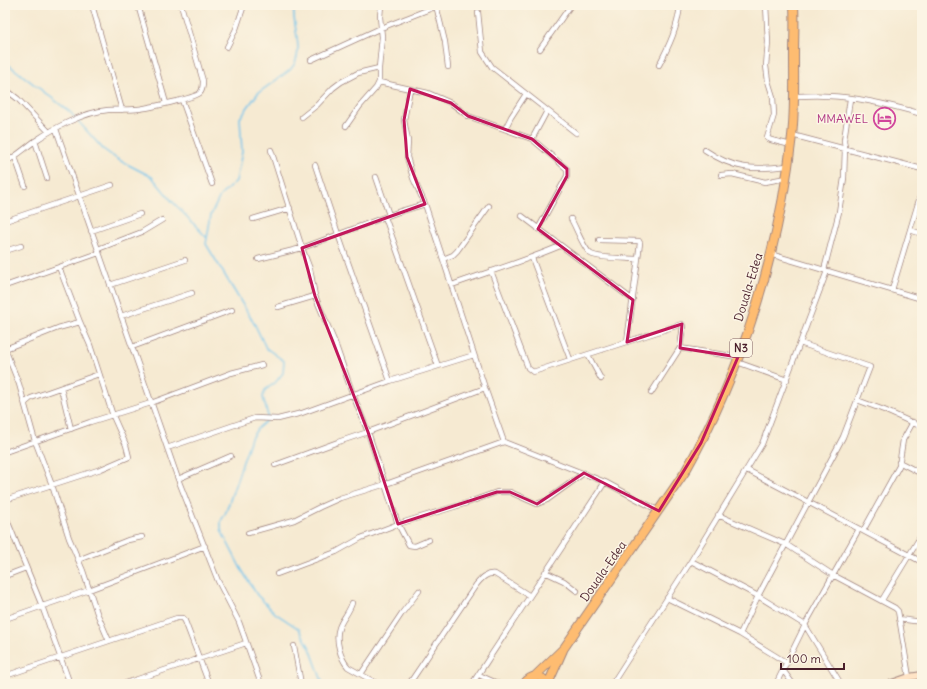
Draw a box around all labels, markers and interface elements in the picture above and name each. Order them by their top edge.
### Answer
hotel icon: MMAWEL [871,105,897,131]
place label: MMAWEL [817,111,868,126]
street label: Douala-Edea [730,251,766,323]
road number: N3 [730,339,752,357]
street label: Douala-Edea [577,538,630,604]
scale bar [781,645,844,671]
text: 100 m [787,651,821,666]

